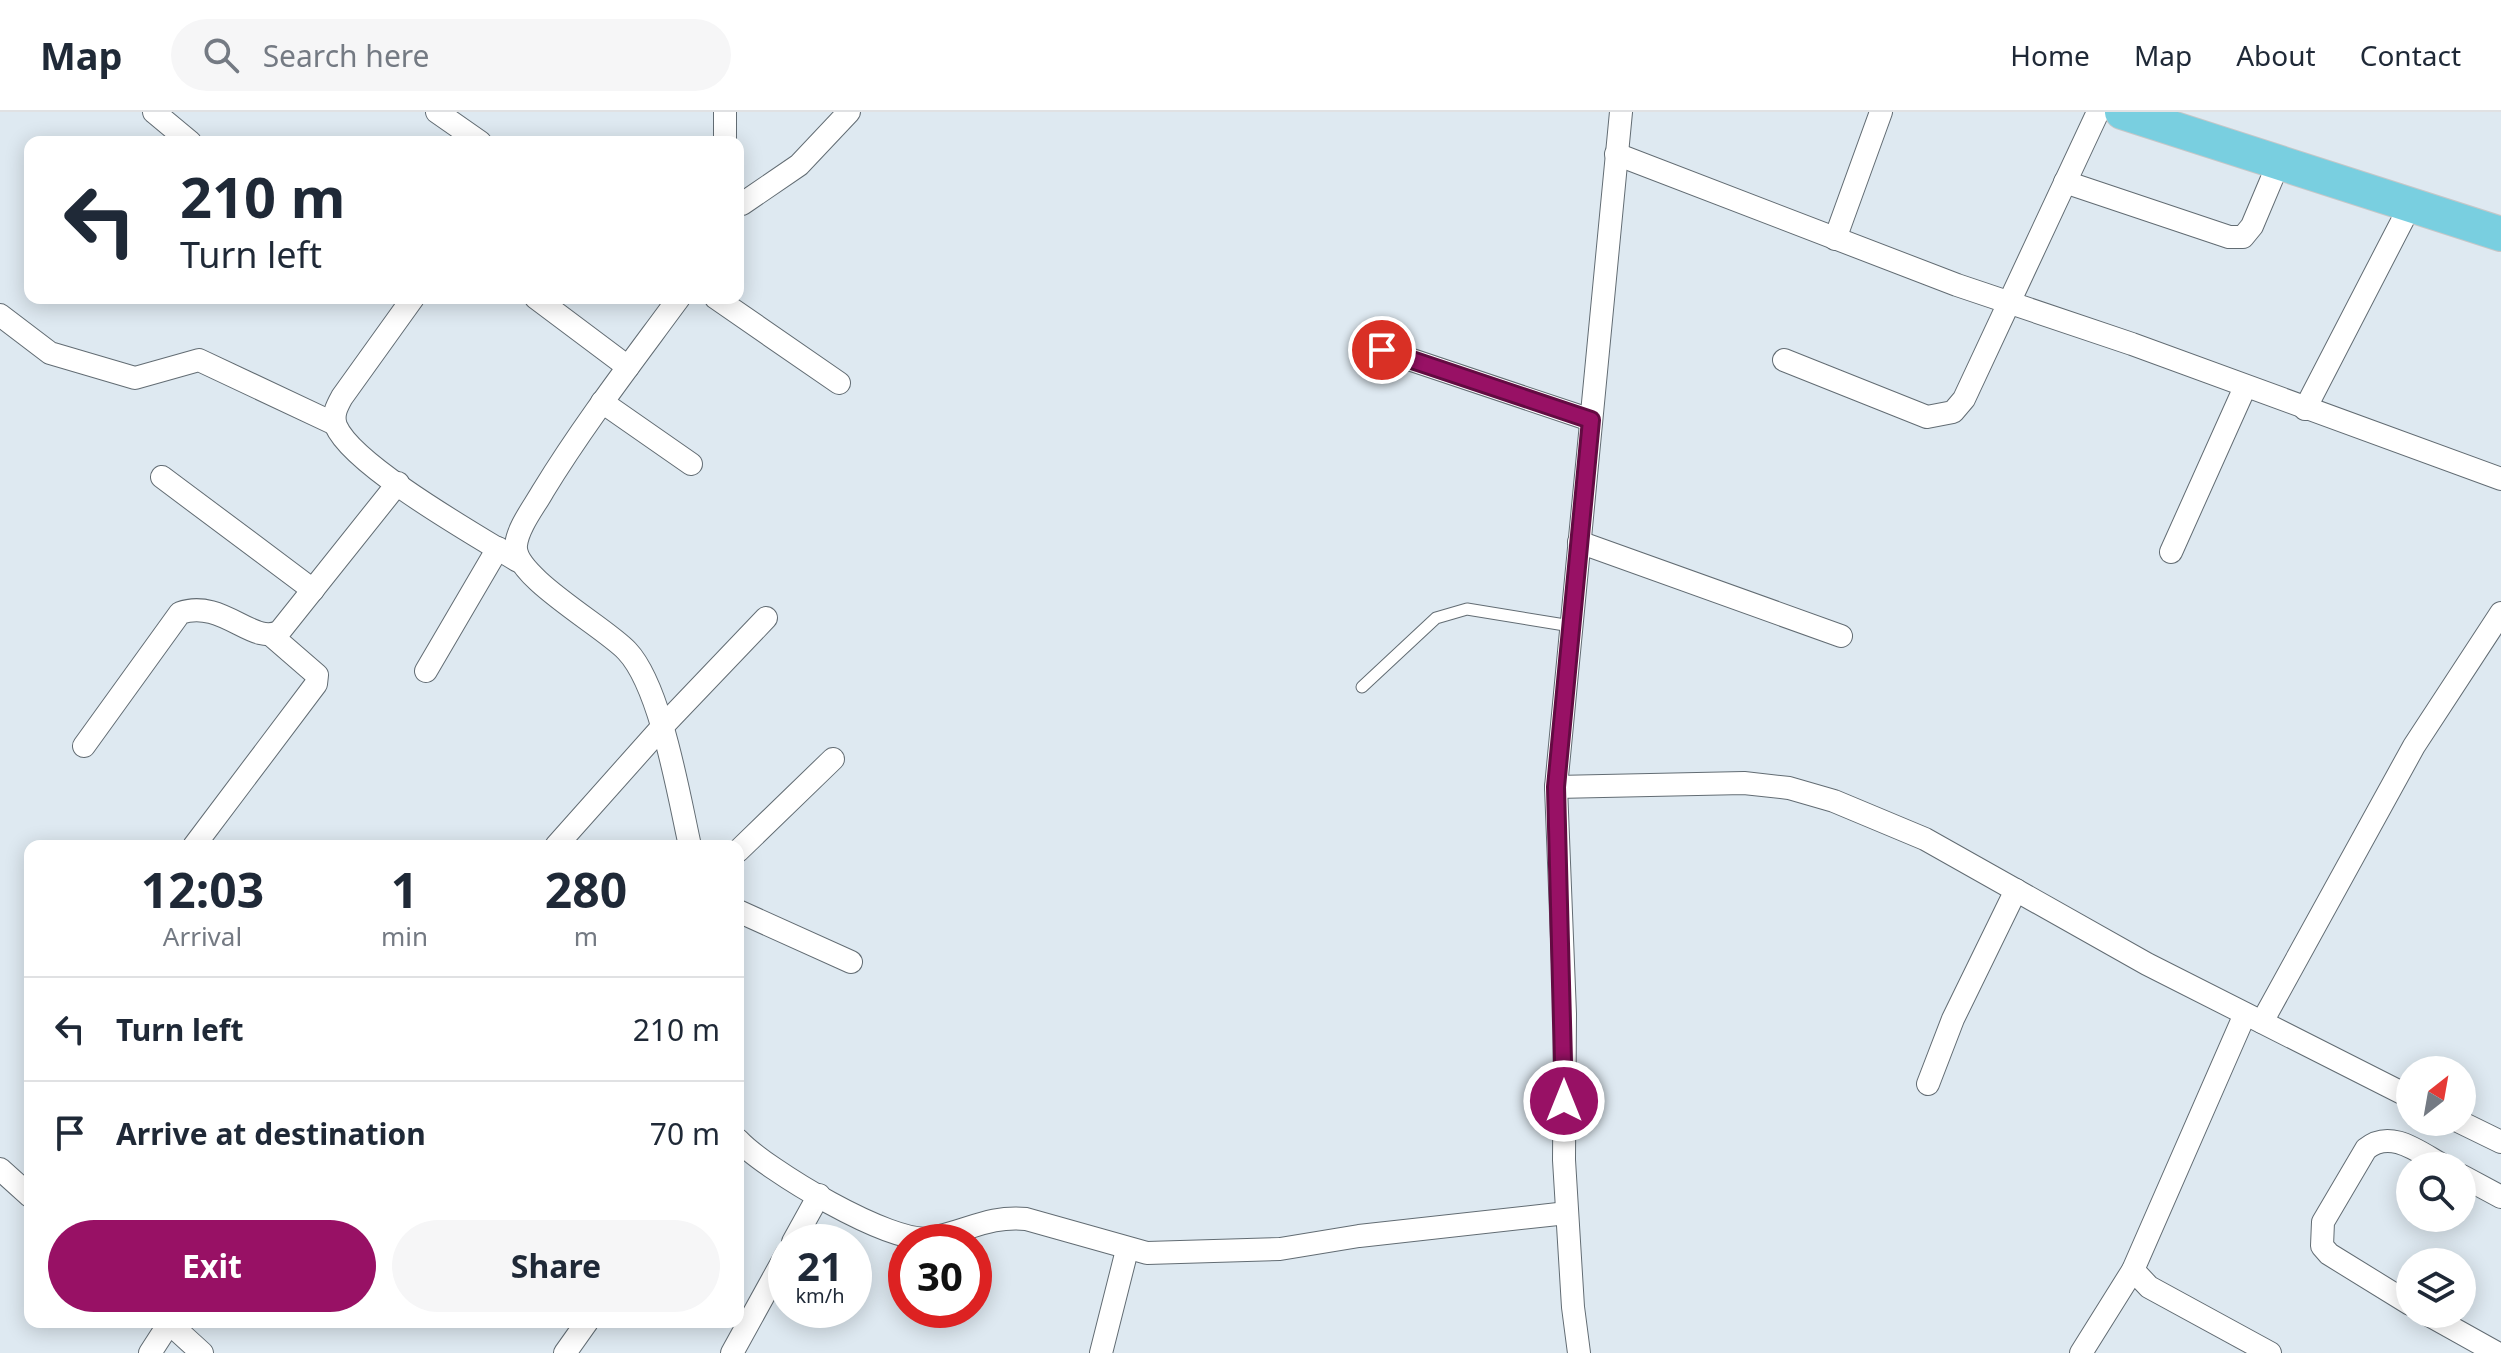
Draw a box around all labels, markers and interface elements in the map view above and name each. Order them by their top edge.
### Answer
search box [171,19,731,91]
text: Map [40,29,123,81]
icon: search [199,33,243,77]
text: Search here [263,35,430,76]
text: Home [2010,36,2090,74]
text: Map [2134,36,2192,74]
text: About [2236,36,2316,74]
text: Contact [2360,36,2461,74]
text: 210 m [180,158,345,234]
icon: left [48,168,152,272]
text: Turn left [180,230,322,279]
pin [1348,316,1416,384]
icon: arrive [1360,328,1404,372]
text: 12:03 [141,857,264,922]
text: 1 [391,857,418,922]
text: 280 [545,857,627,922]
text: Arrival [163,918,242,954]
text: min [381,918,428,954]
text: m [574,918,598,954]
icon: left [48,1007,92,1051]
text: Turn left [116,1009,244,1050]
text: 210 m [633,1009,720,1050]
north arrow [2396,1056,2476,1136]
map controls [2396,1056,2476,1328]
position arrow [1522,1059,1606,1143]
icon: arrive [48,1111,92,1155]
text: Arrive at destination [116,1113,426,1154]
text: 70 m [650,1113,720,1154]
button: search [2396,1152,2476,1232]
button: Exit [48,1220,376,1312]
button: Share [392,1220,720,1312]
speed limit sign: 30 [888,1224,992,1328]
text: 21 [797,1238,843,1293]
button: layers [2396,1248,2476,1328]
text: km/h [795,1282,845,1309]

